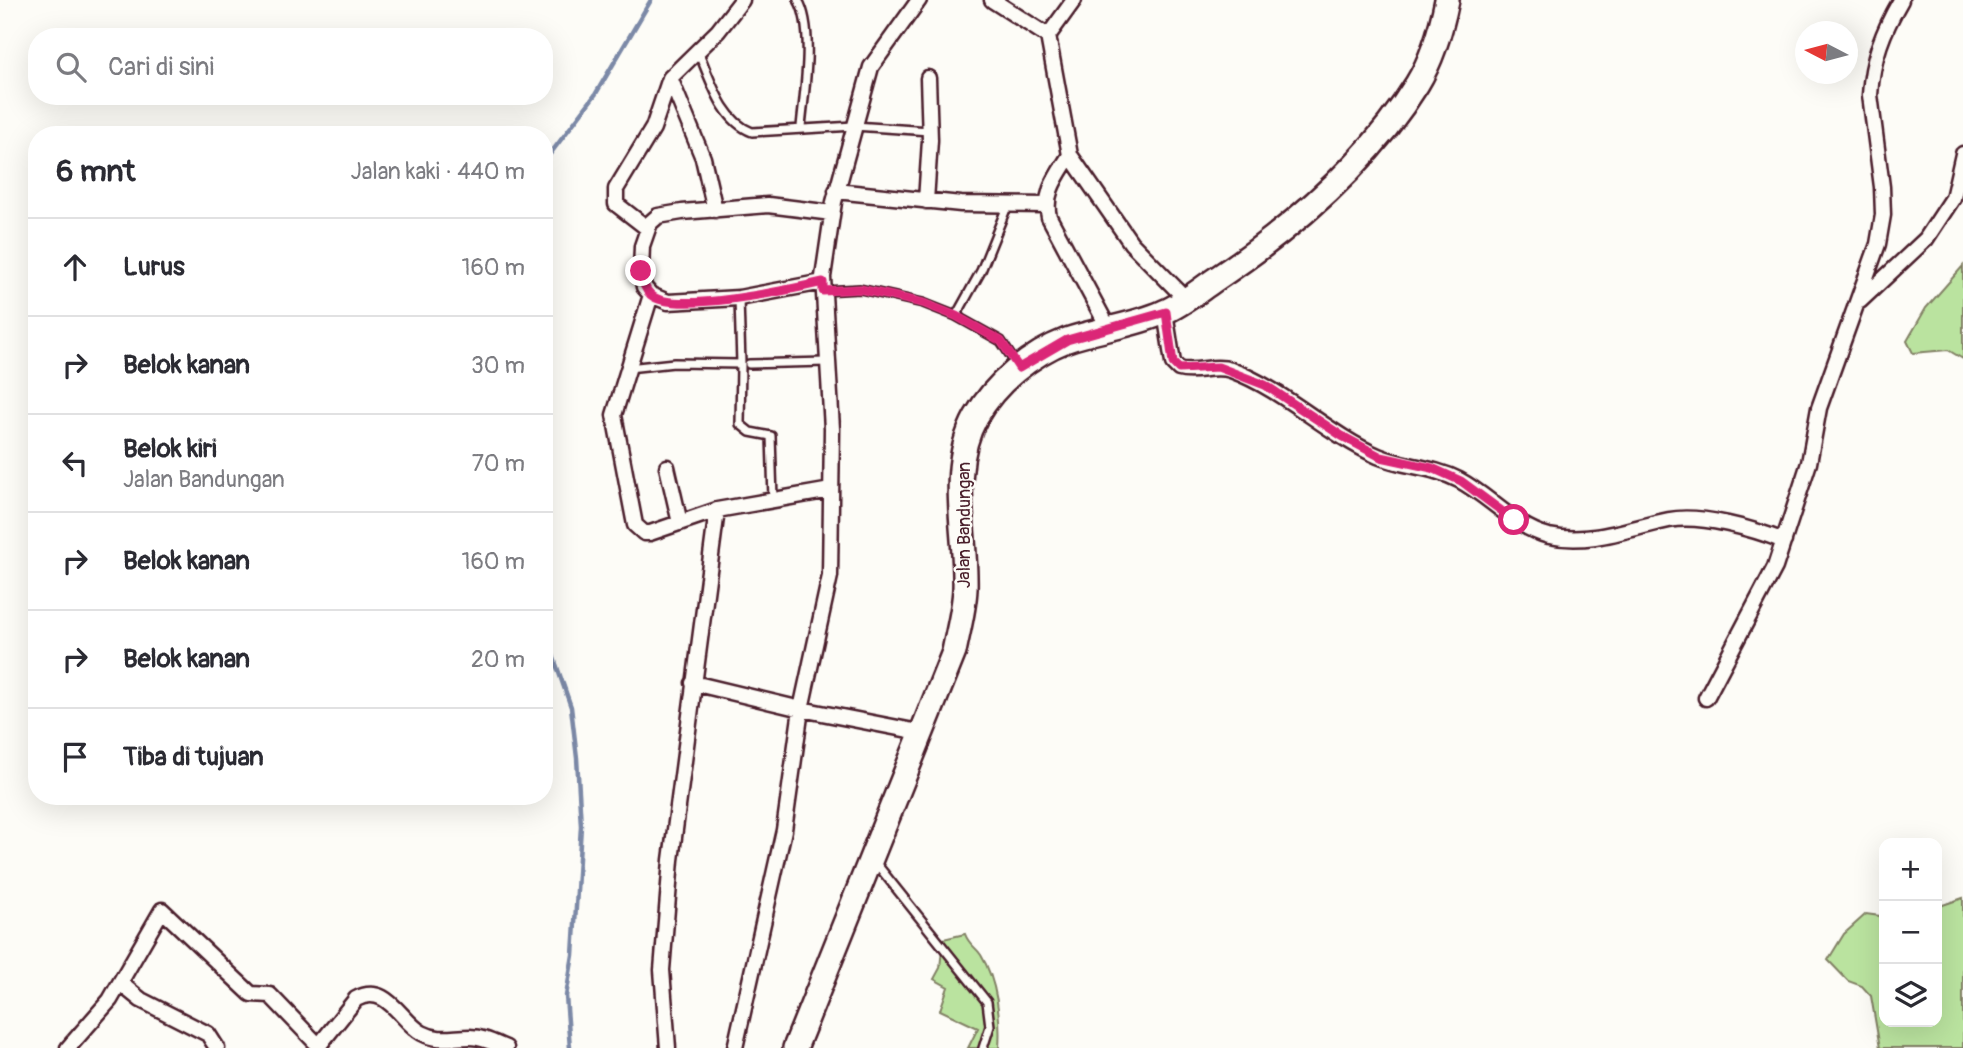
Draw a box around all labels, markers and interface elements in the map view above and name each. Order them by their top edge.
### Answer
north arrow [1795,21,1858,84]
search box [28,28,553,105]
icon: search [52,48,90,86]
text: Cari di sini [108,51,214,83]
text: 6 mnt [56,153,135,190]
text: Jalan kaki · 440 m [351,157,525,186]
icon: ahead [56,248,94,286]
text: Lurus [123,251,185,283]
text: 160 m [461,253,525,282]
route end [625,255,656,286]
icon: right [56,346,94,384]
text: Belok kanan [123,349,250,381]
text: 30 m [471,351,525,380]
text: Belok kiri [123,433,217,465]
icon: left [56,444,94,482]
text: 70 m [472,449,525,478]
street label: Jalan Bandungan [953,462,976,588]
text: Jalan Bandungan [123,465,285,494]
route start [1498,504,1529,535]
icon: right [56,542,94,580]
text: Belok kanan [123,545,250,577]
text: 160 m [461,547,525,576]
icon: right [56,640,94,678]
text: Belok kanan [123,643,250,675]
text: 20 m [471,645,525,674]
icon: arrive [56,738,94,776]
text: Tiba di tujuan [123,741,264,773]
map controls [1879,838,1942,1027]
button: + [1879,838,1942,901]
button: − [1879,901,1942,964]
button: layers [1879,964,1942,1027]

